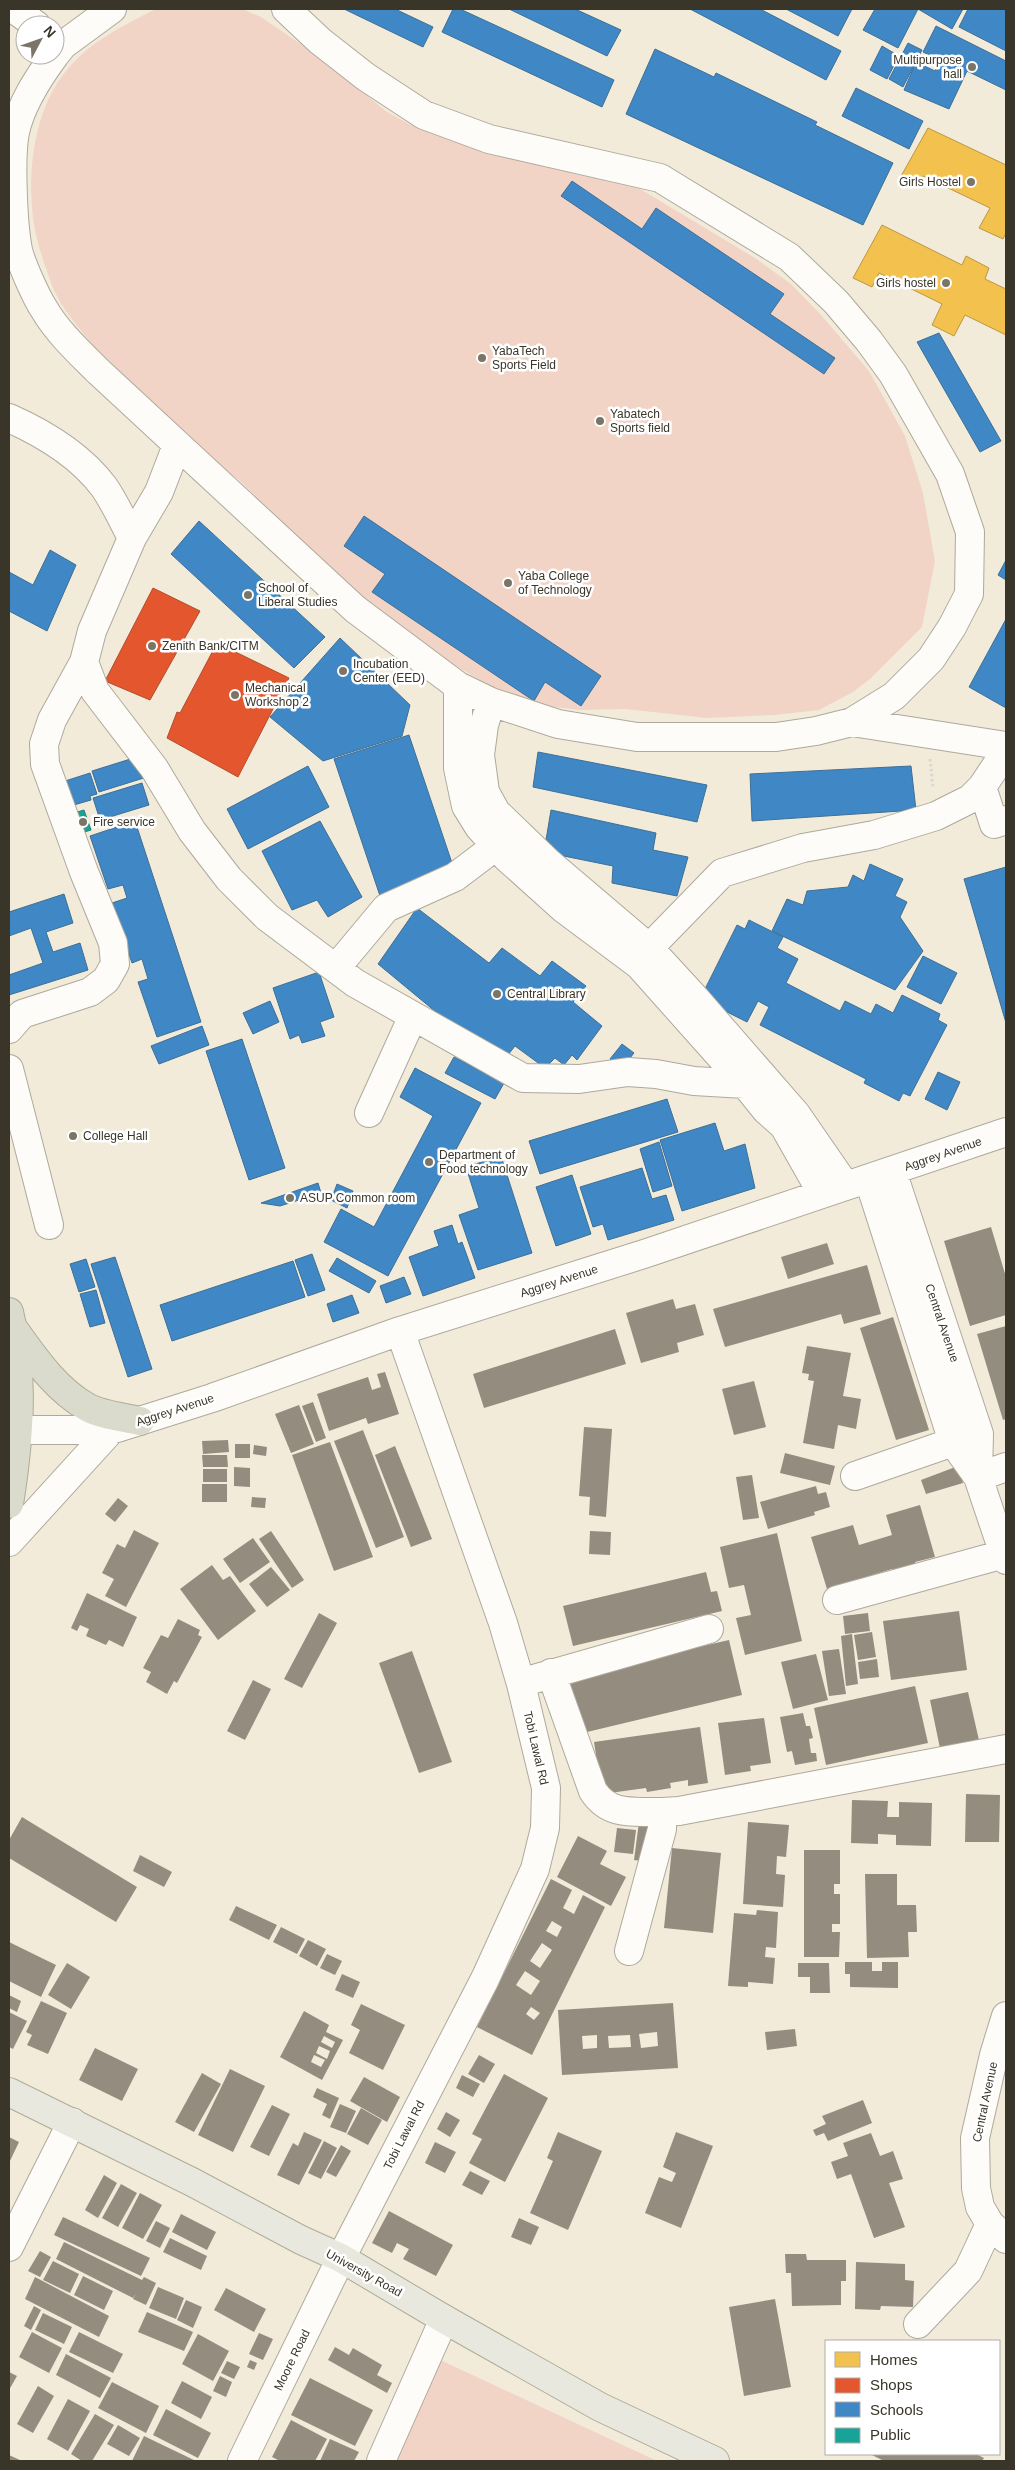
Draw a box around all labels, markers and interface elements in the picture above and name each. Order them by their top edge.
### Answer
north arrow [15,15,65,65]
text: N [40,22,59,41]
place label: Multipurpose hall [893,53,962,81]
marker: Multipurpose hall [966,61,978,73]
place label: Girls Hostel [899,175,961,189]
marker: Girls Hostel [965,176,977,188]
place label: Girls hostel [876,276,936,290]
marker: Girls hostel [940,277,952,289]
place label: YabaTech Sports Field [492,344,556,372]
marker: YabaTech Sports Field [476,352,488,364]
place label: Yabatech Sports field [610,407,670,435]
marker: Yabatech Sports field [594,415,606,427]
place label: Yaba College of Technology [518,569,592,597]
marker: Yaba College of Technology [502,577,514,589]
place label: School of Liberal Studies [258,581,337,609]
marker: School of Liberal Studies [242,589,254,601]
place label: Zenith Bank/CITM [162,639,259,653]
marker: Zenith Bank/CITM [146,640,158,652]
place label: Incubation Center (EED) [353,657,425,685]
marker: Incubation Center (EED) [337,665,349,677]
place label: Mechanical Workshop 2 [245,681,309,709]
marker: Mechanical Workshop 2 [229,689,241,701]
place label: Fire service [93,815,155,829]
marker: Fire service [77,816,89,828]
place label: Central Library [507,987,586,1001]
marker: Central Library [491,988,503,1000]
place label: College Hall [83,1129,148,1143]
marker: College Hall [67,1130,79,1142]
street label: Aggrey Avenue [902,1134,984,1174]
place label: Department of Food technology [439,1148,528,1176]
marker: Department of Food technology [423,1156,435,1168]
place label: ASUP Common room [300,1191,415,1205]
marker: ASUP Common room [284,1192,296,1204]
street label: Aggrey Avenue [518,1262,600,1300]
street label: Central Avenue [922,1282,962,1364]
street label: Aggrey Avenue [134,1391,216,1429]
street label: Tobi Lawal Rd [521,1710,551,1786]
street label: Central Avenue [970,2060,1000,2143]
street label: Tobi Lawal Rd [381,2098,427,2172]
street label: University Road [324,2246,404,2300]
street label: Moore Road [271,2327,313,2393]
legend [825,2340,1000,2455]
text: Homes [870,2351,918,2368]
text: Shops [870,2376,913,2393]
text: Schools [870,2401,923,2418]
text: Public [870,2426,911,2443]

